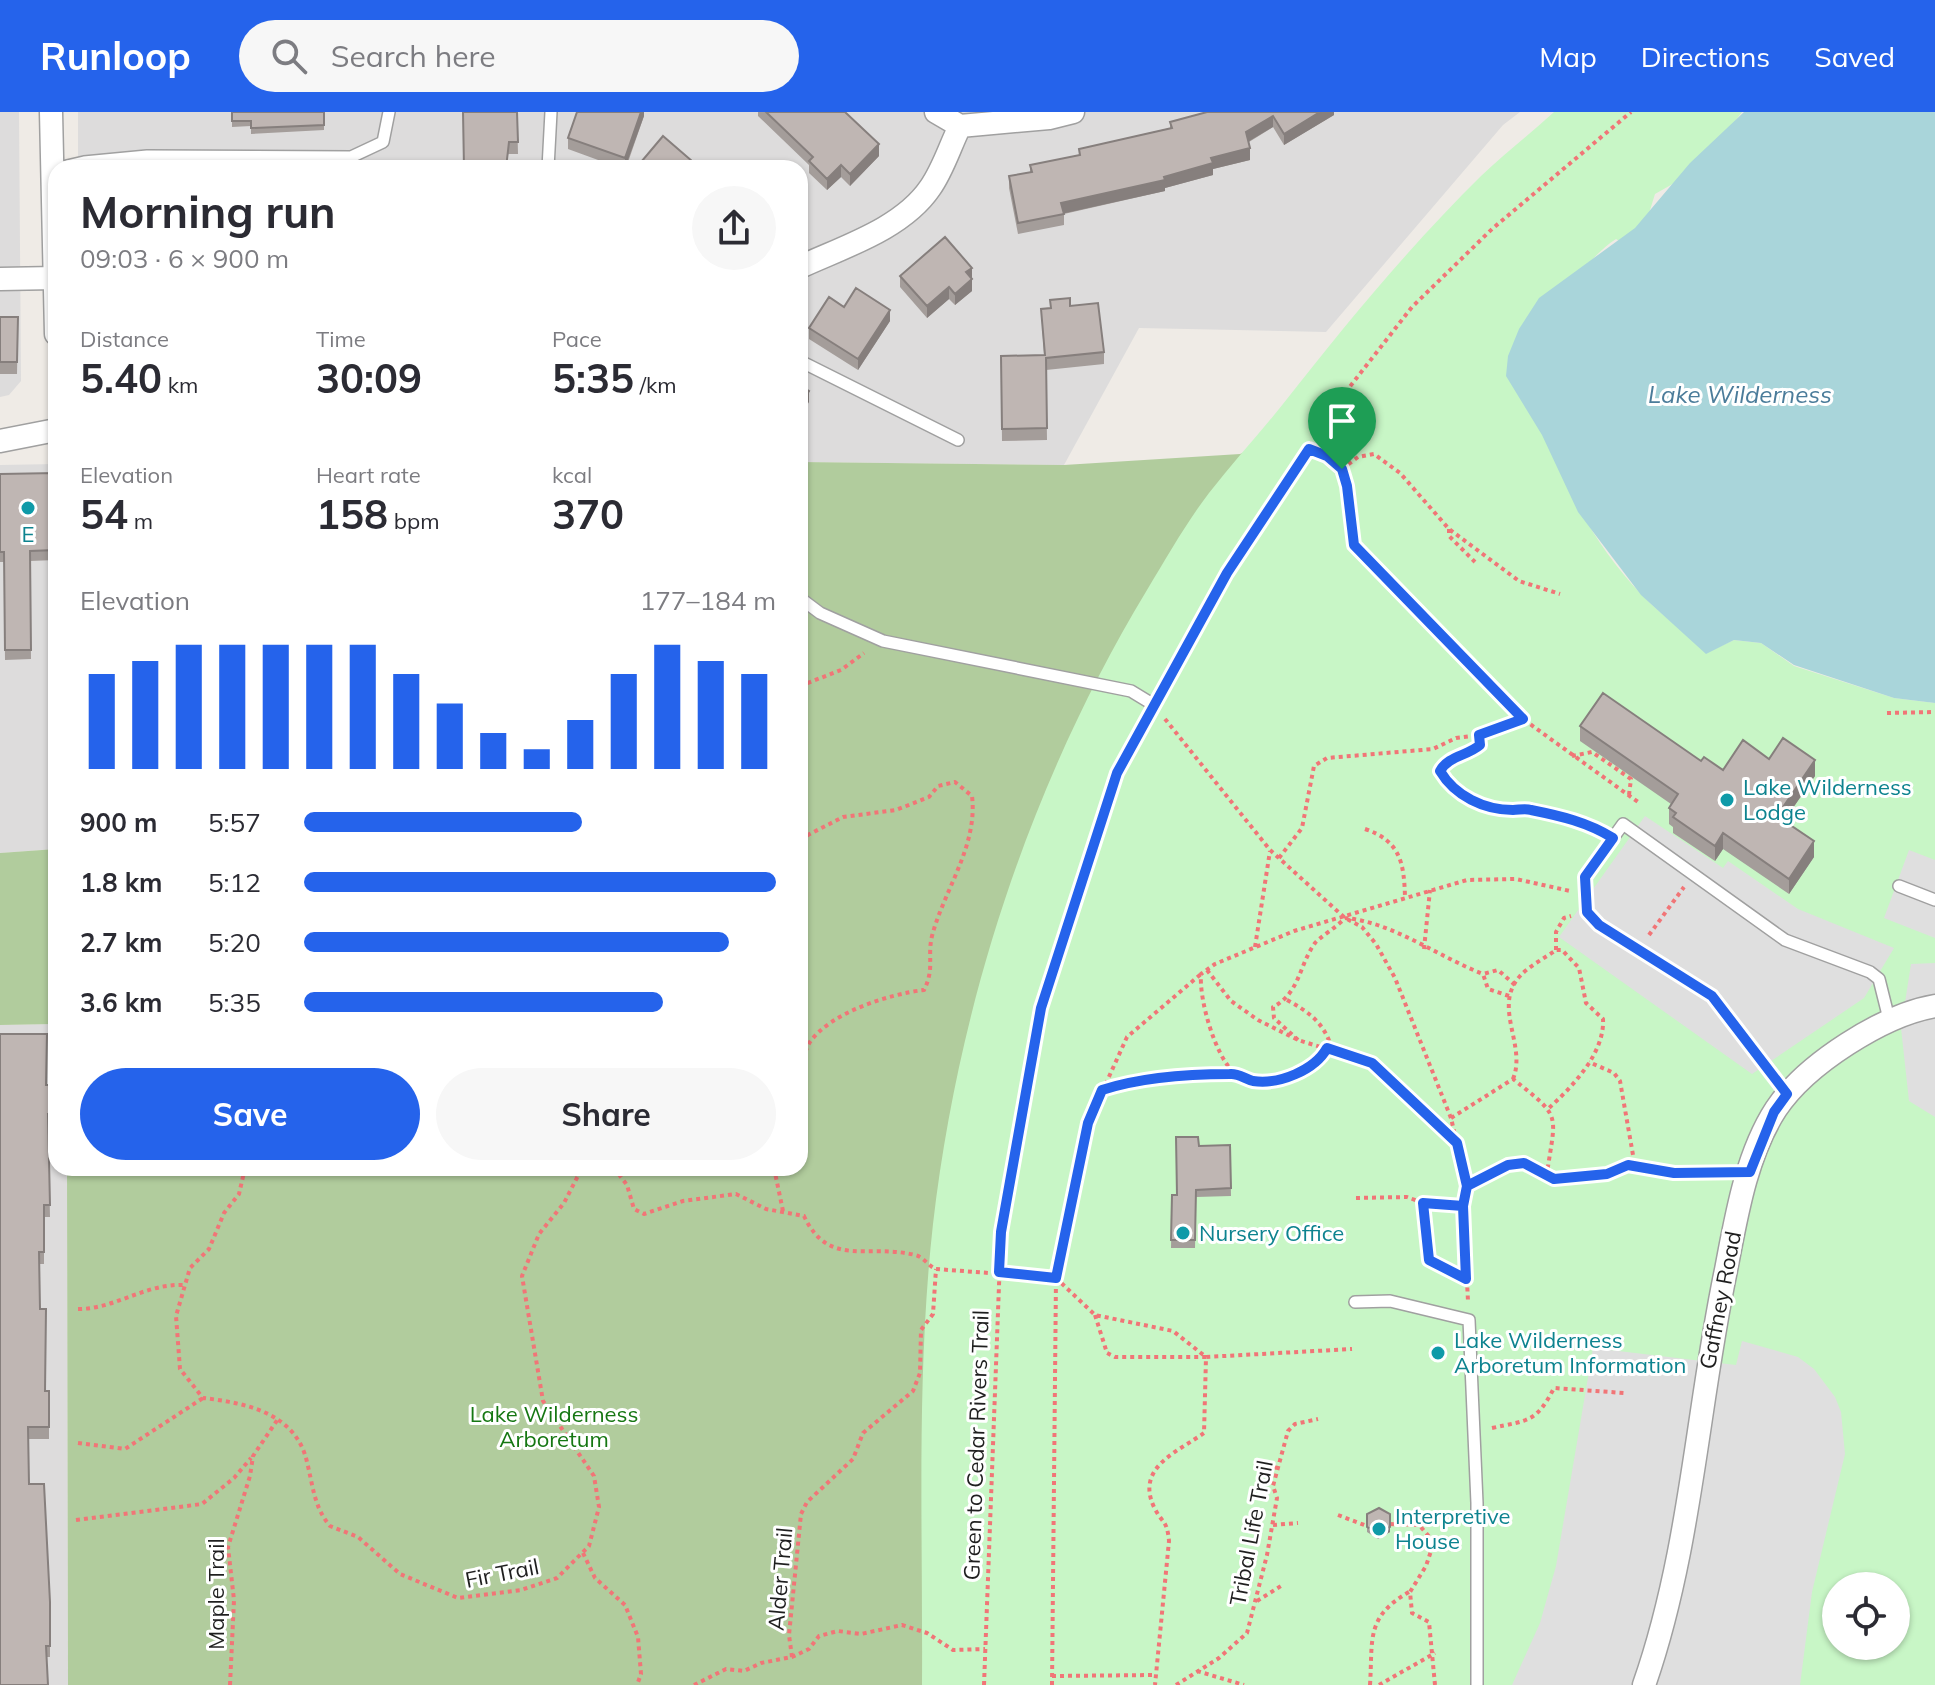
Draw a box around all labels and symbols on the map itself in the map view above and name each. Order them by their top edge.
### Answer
water label: Lake Wilderness [1648,379,1832,409]
pin [1308,387,1376,469]
marker: E [19,499,37,517]
place label: E [22,520,34,548]
place label: Lake Wilderness Lodge [1743,773,1912,826]
marker: Lake Wilderness Lodge [1718,791,1736,809]
place label: Nursery Office [1199,1219,1344,1247]
marker: Nursery Office [1174,1224,1192,1242]
street label: Gaffney Road [1693,1229,1747,1371]
street label: Green to Cedar Rivers Trail [957,1309,995,1581]
place label: Lake Wilderness Arboretum Information [1454,1326,1686,1379]
marker: Lake Wilderness Arboretum Information [1429,1344,1447,1362]
park label: Lake Wilderness Arboretum [470,1400,638,1453]
street label: Tribal Life Trail [1223,1458,1279,1608]
place label: Interpretive House [1395,1502,1511,1555]
marker: Interpretive House [1370,1520,1388,1538]
street label: Alder Trail [762,1526,798,1632]
street label: Maple Trail [202,1538,230,1650]
street label: Fir Trail [463,1552,541,1594]

